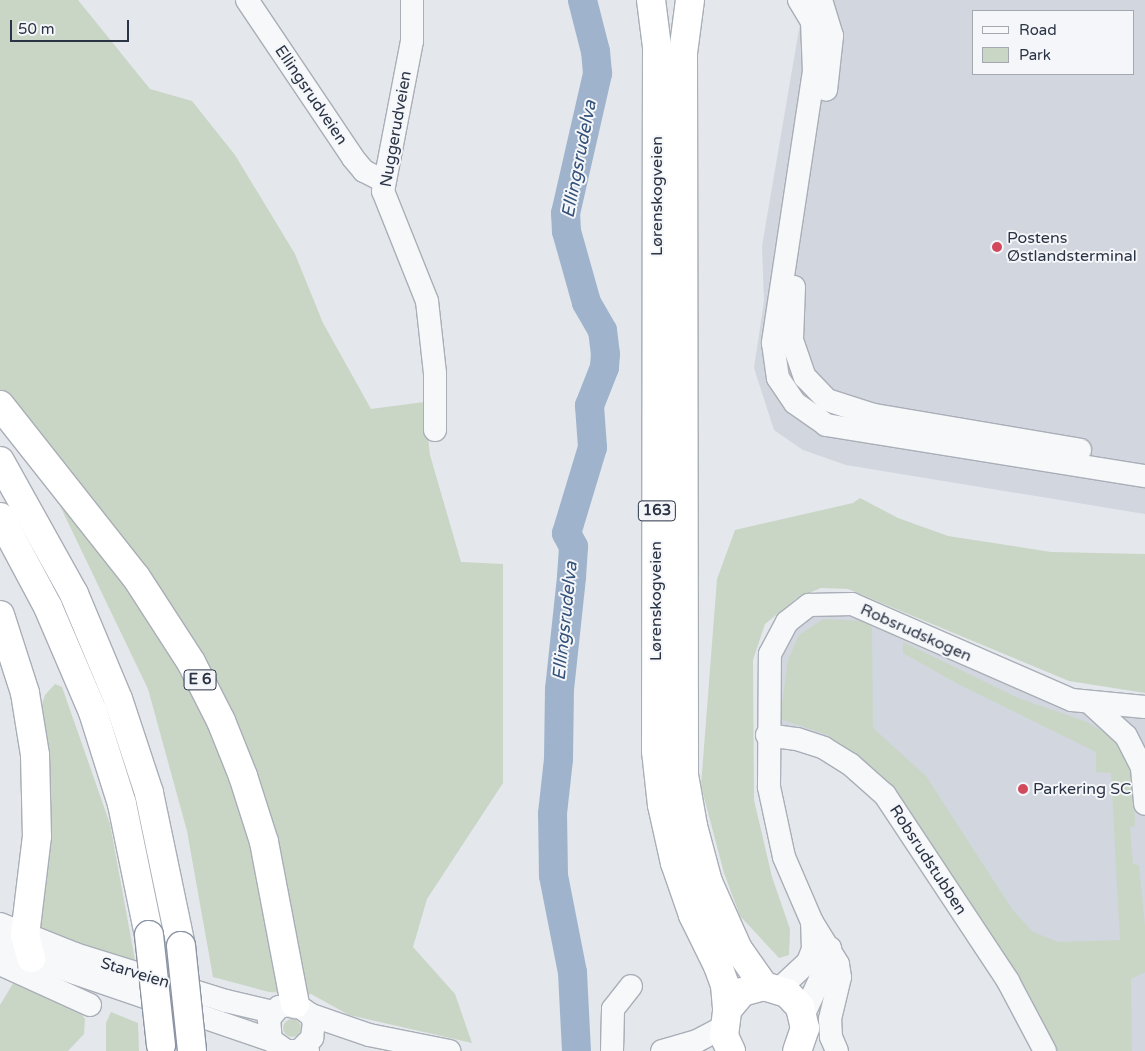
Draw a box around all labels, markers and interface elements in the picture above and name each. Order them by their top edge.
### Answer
scale bar [12,10,131,42]
legend [972,10,1135,75]
text: 50 m [18,20,55,38]
text: Road [1019,21,1057,39]
street label: Ellingsrudveien [271,42,351,148]
text: Park [1019,46,1051,64]
street label: Nuggerudveien [376,69,416,189]
water label: Ellingsrudelva [557,98,601,220]
street label: Lørenskogveien [647,136,667,256]
place label: Postens Østlandsterminal [1007,228,1137,266]
marker: Postens Østlandsterminal [991,241,1003,253]
road number: 163 [637,498,677,524]
street label: Lørenskogveien [646,541,666,661]
water label: Ellingsrudelva [548,561,582,681]
street label: Robsrudskogen [857,600,975,666]
road number: E 6 [182,668,218,692]
place label: Parkering SC [1033,779,1131,799]
marker: Parkering SC [1017,783,1029,795]
street label: Robsrudstubben [885,801,971,919]
street label: Starveien [98,953,172,993]

